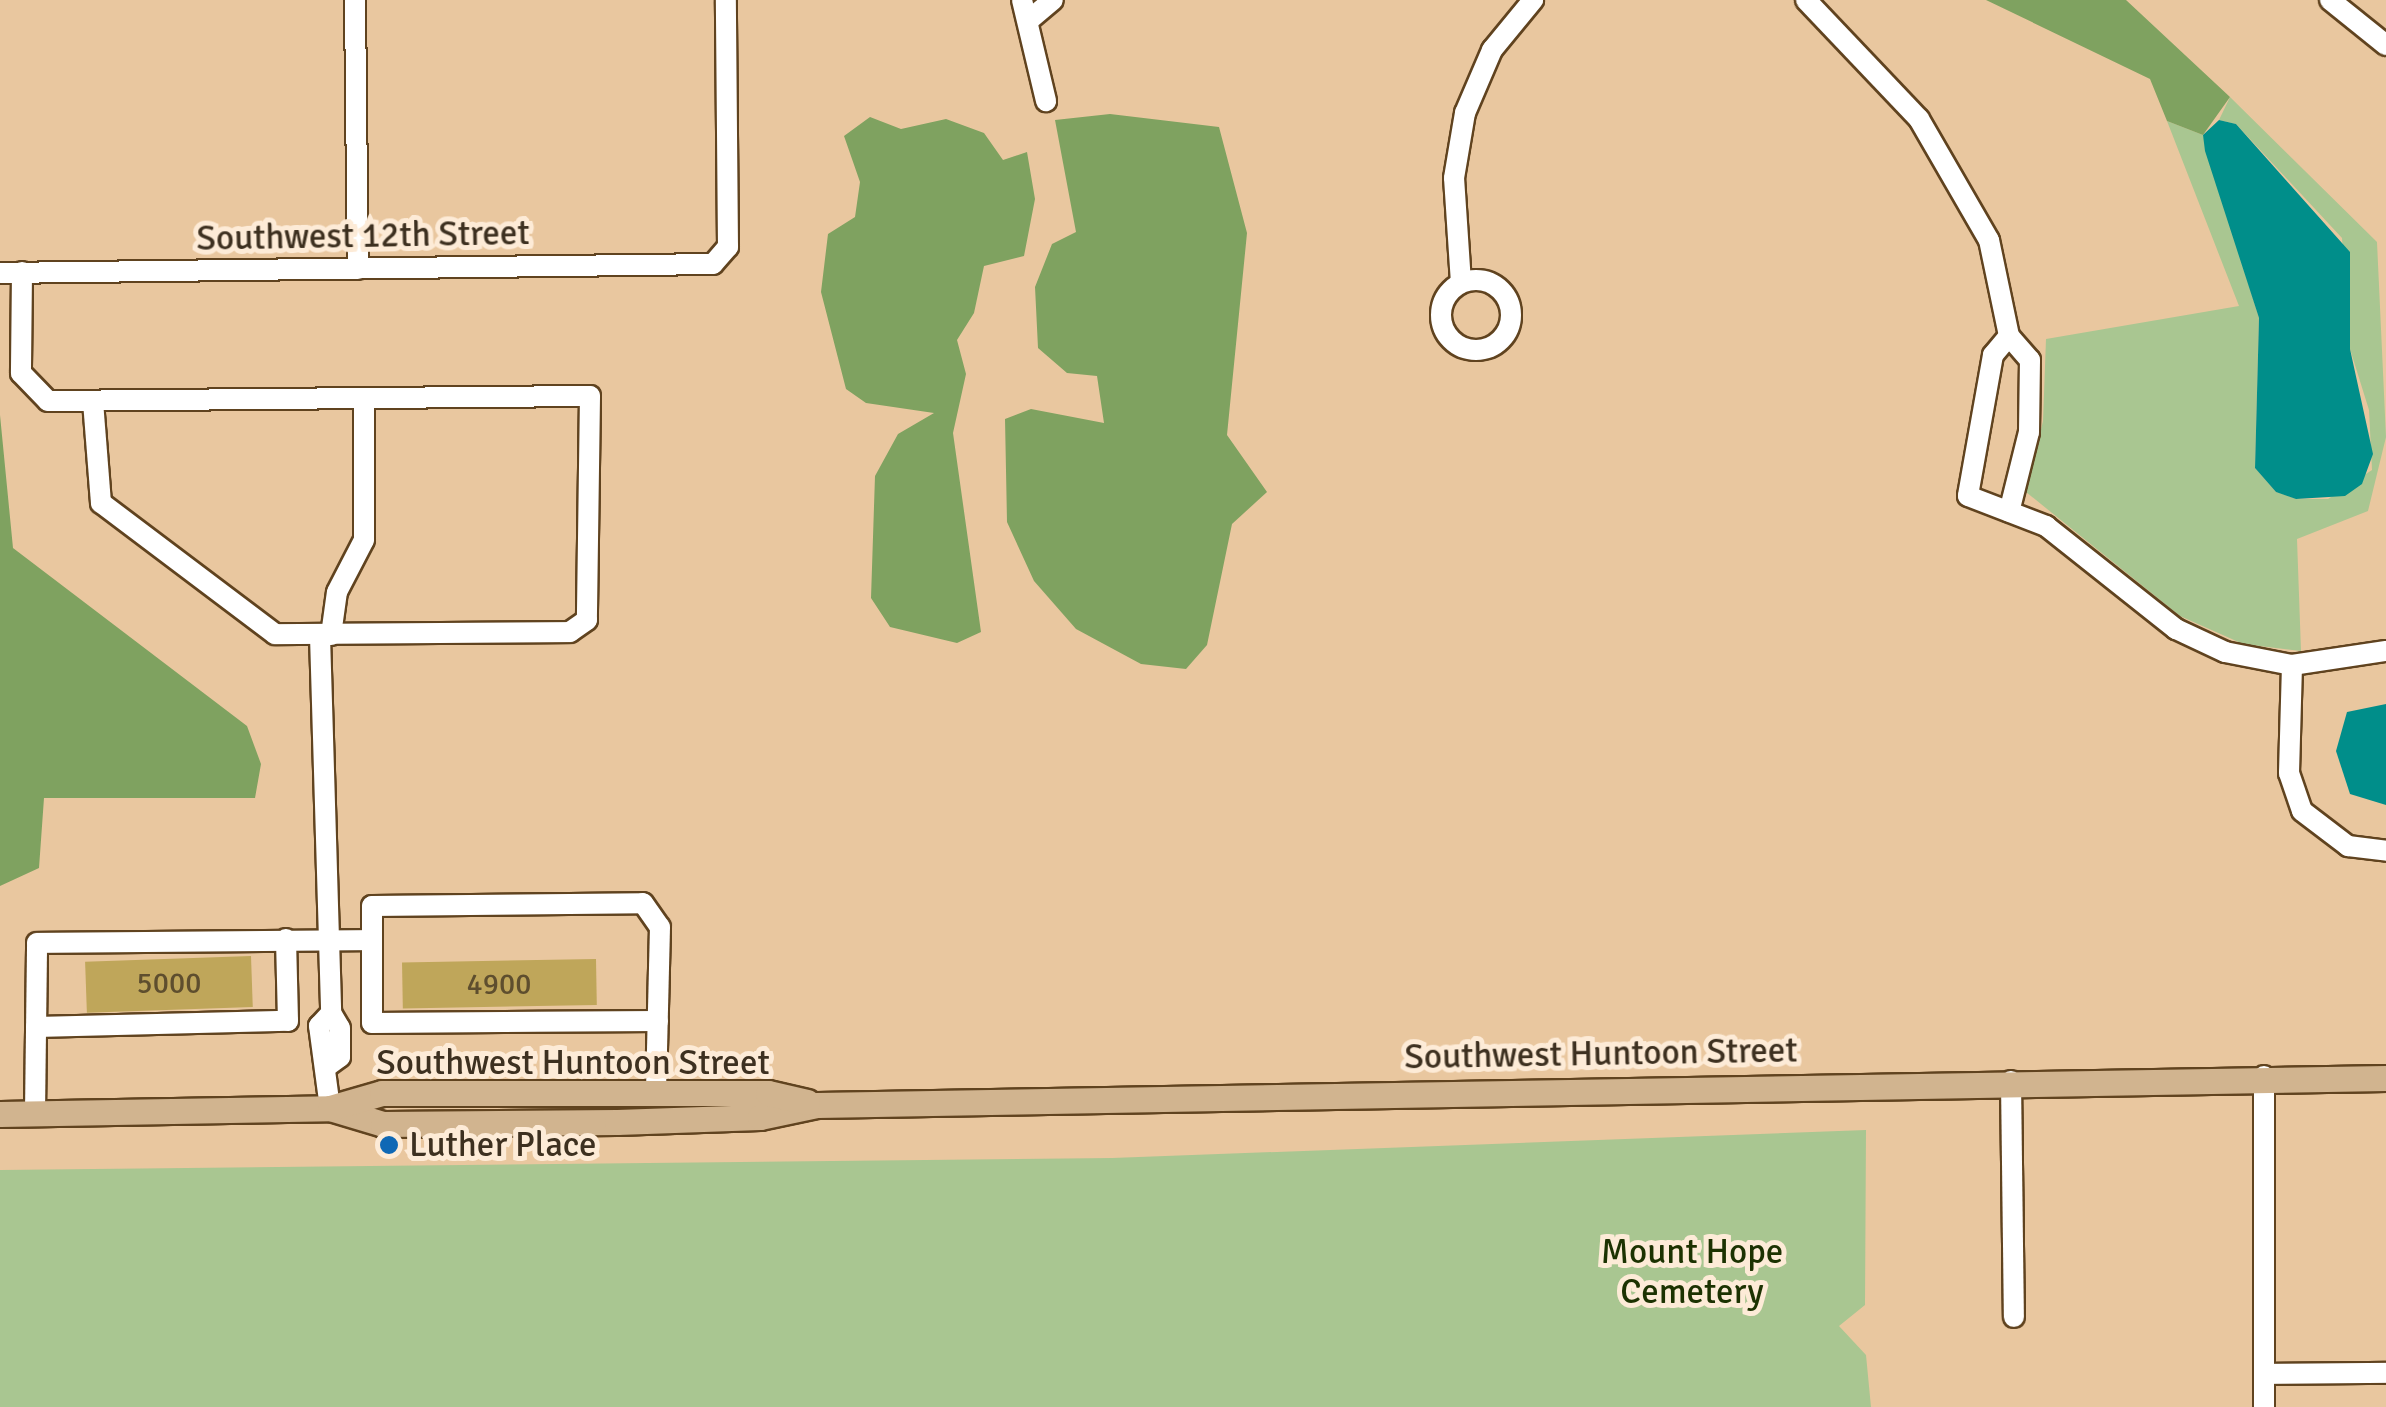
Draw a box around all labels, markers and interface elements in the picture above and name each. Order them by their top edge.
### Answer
street label: Southwest 12th Street [196,212,530,260]
house number: 5000 [137,966,201,1002]
house number: 4900 [467,967,531,1003]
street label: Southwest Huntoon Street [1404,1030,1798,1078]
street label: Southwest Huntoon Street [376,1042,770,1084]
place label: Luther Place [409,1124,597,1166]
marker: Luther Place [378,1134,400,1156]
park label: Mount Hope Cemetery [1601,1231,1783,1313]

